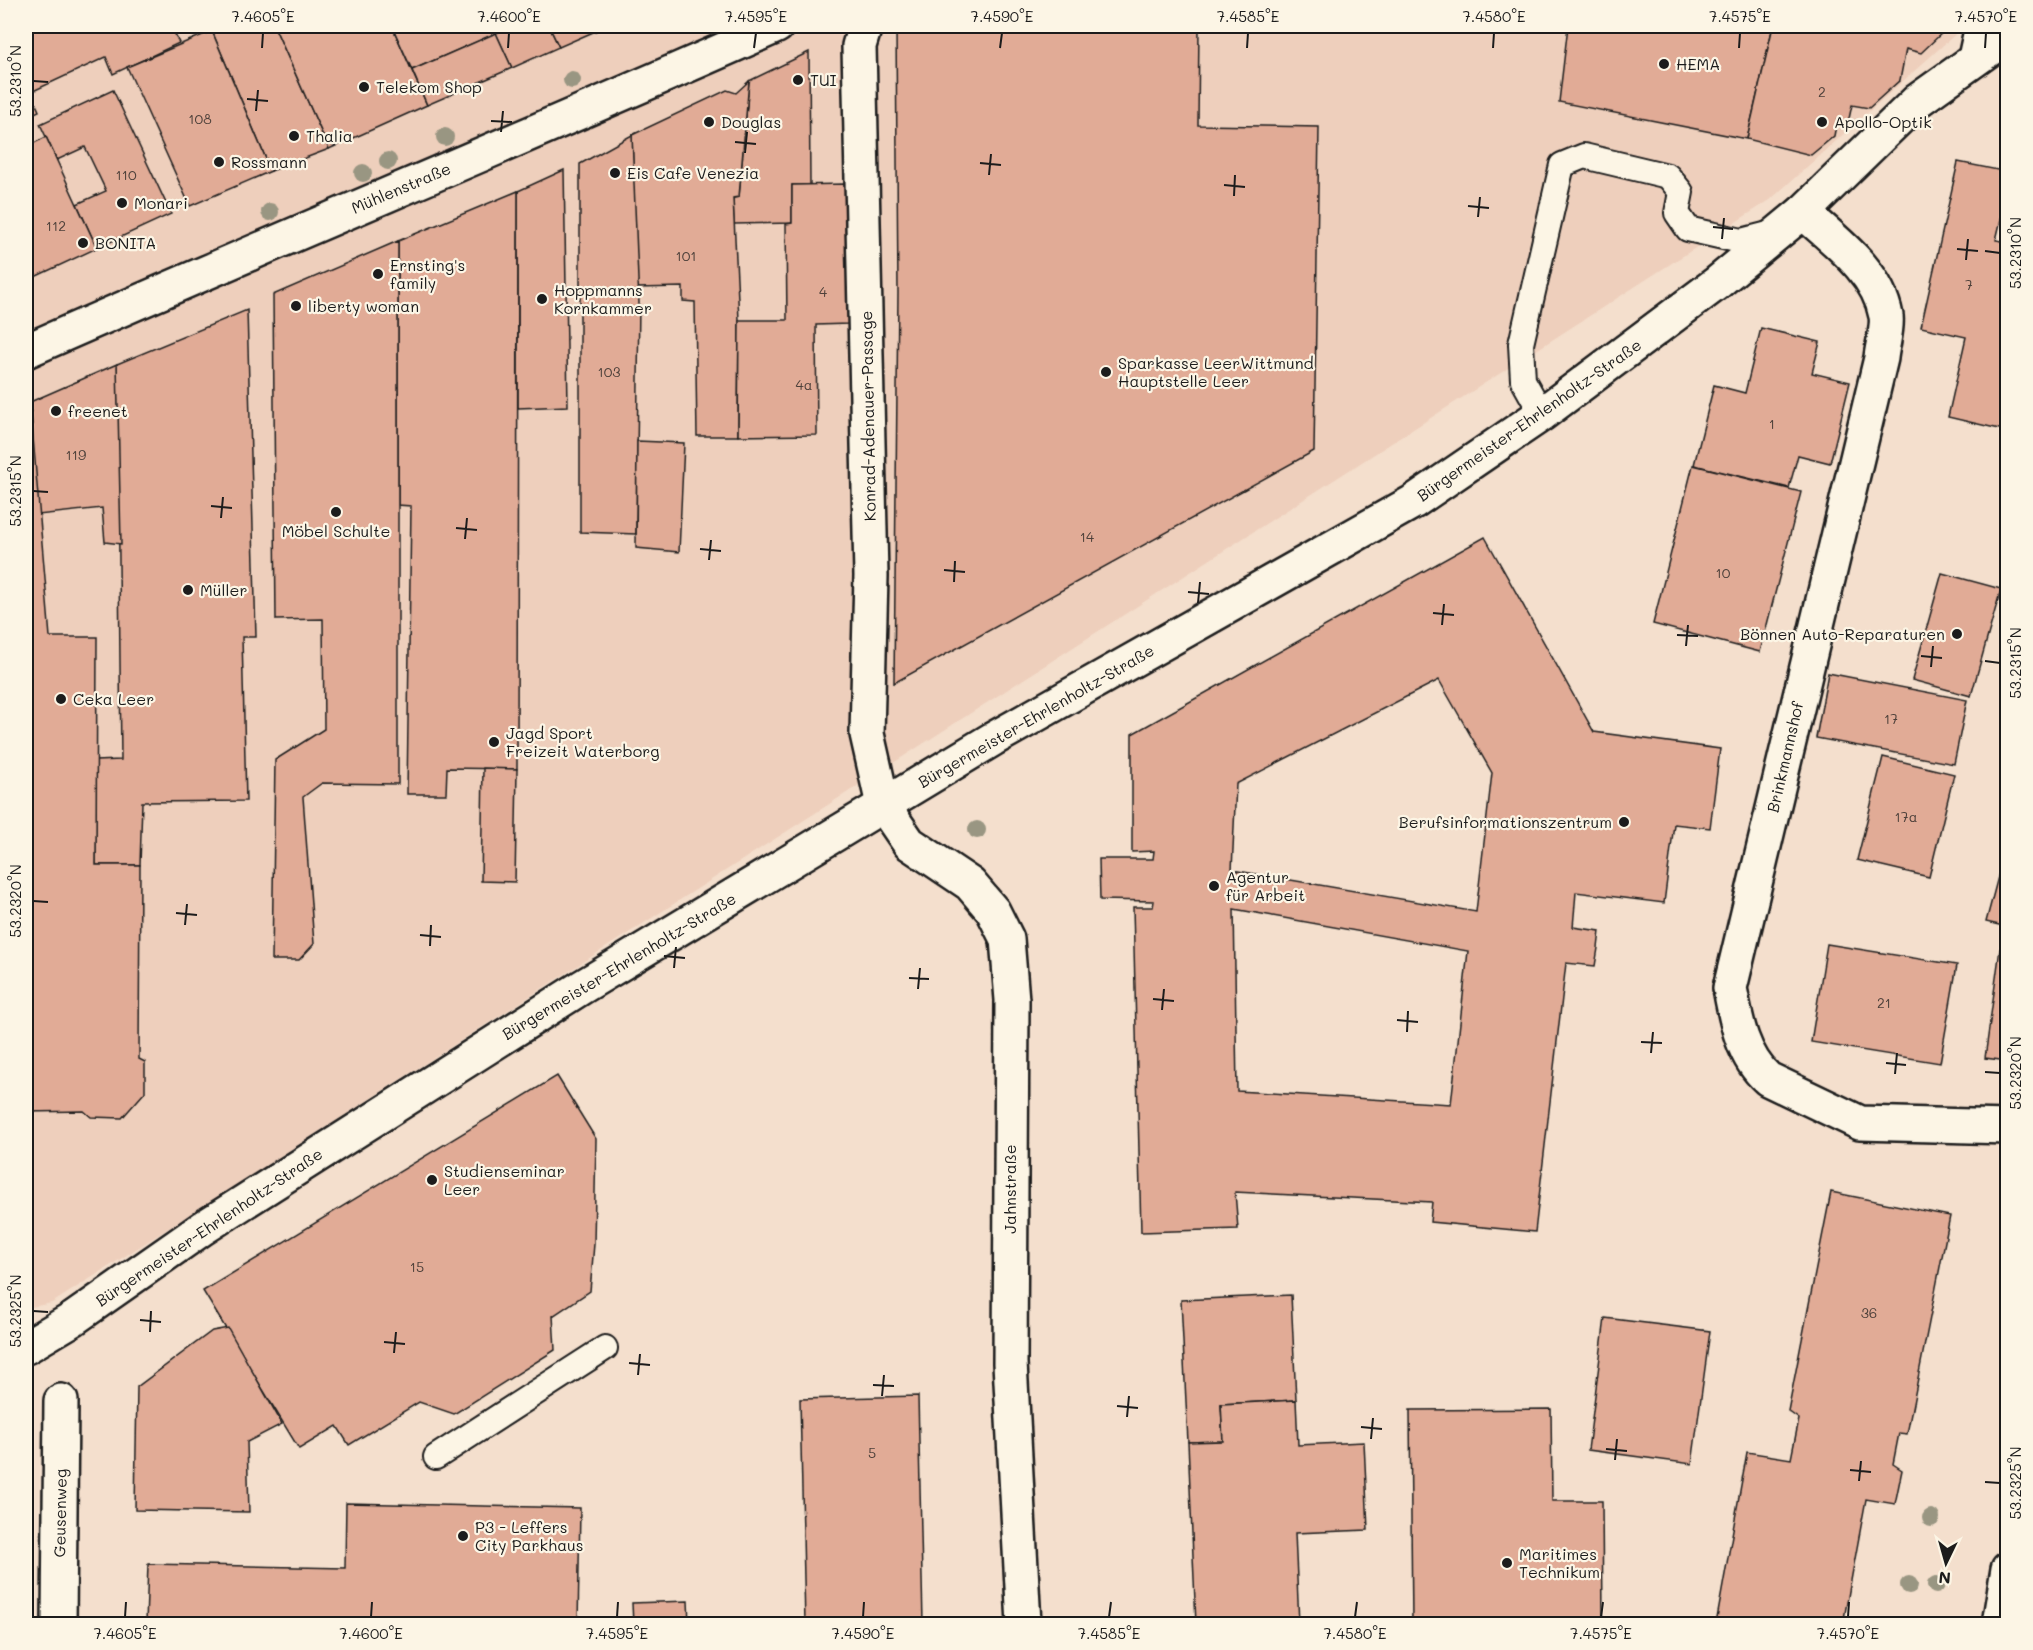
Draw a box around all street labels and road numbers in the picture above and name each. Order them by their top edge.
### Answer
street label: Mühlenstraße [348,157,454,218]
street label: Konrad-Adenauer-Passage [855,310,880,522]
street label: Bürgermeister-Ehrlenholtz-Straße [1412,334,1645,505]
street label: Bürgermeister-Ehrlenholtz-Straße [914,639,1158,792]
street label: Brinkmannshof [1762,699,1808,814]
street label: Bürgermeister-Ehrlenholtz-Straße [498,887,740,1044]
street label: Bürgermeister-Ehrlenholtz-Straße [91,1143,326,1311]
street label: Jahnstraße [999,1144,1020,1234]
street label: Geusenweg [48,1468,71,1557]

